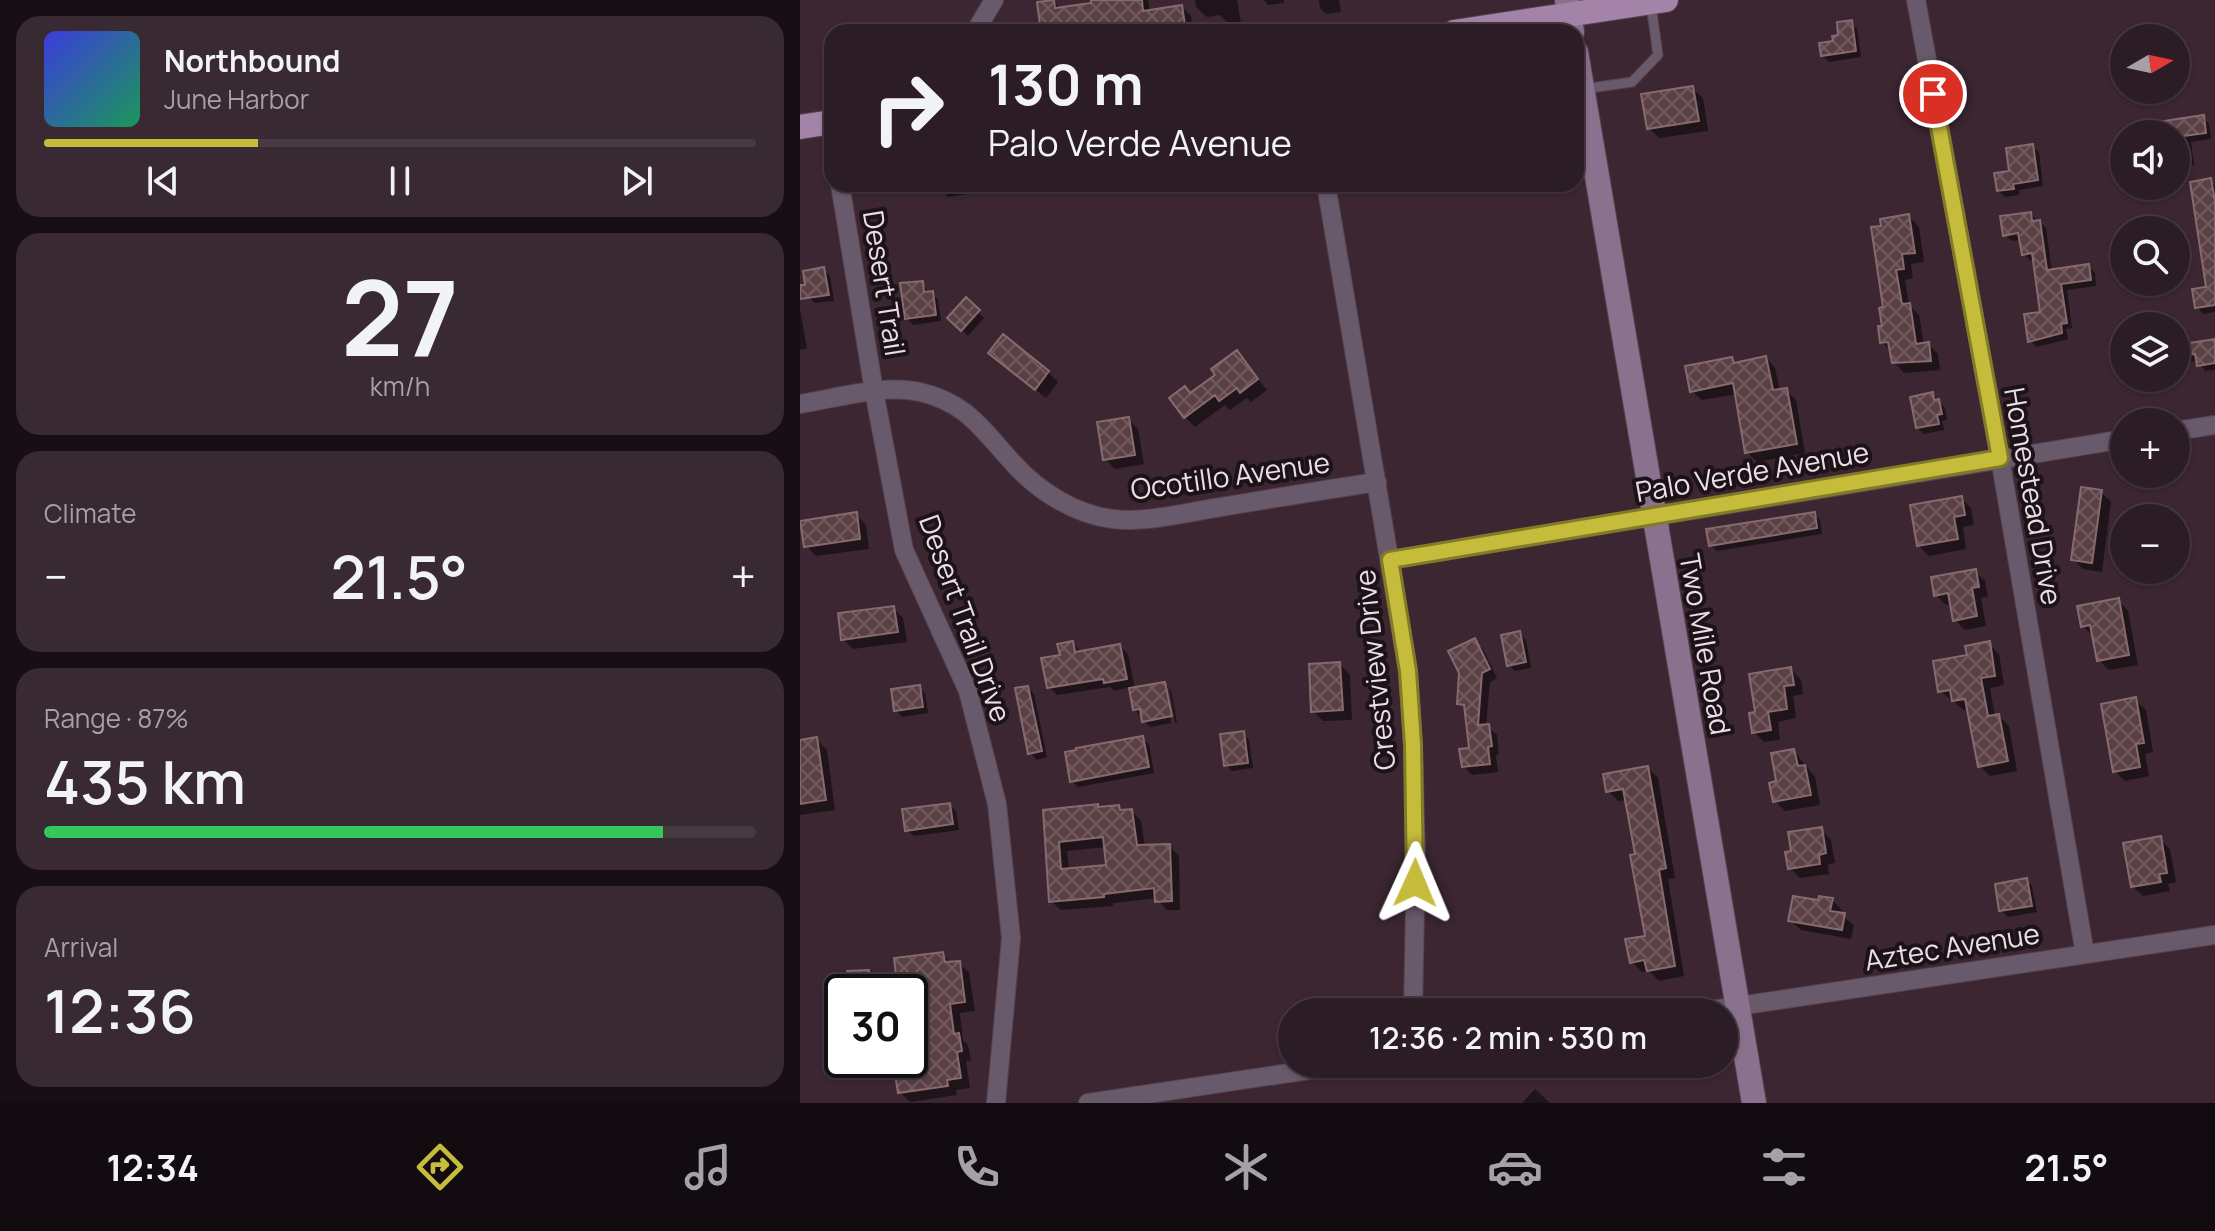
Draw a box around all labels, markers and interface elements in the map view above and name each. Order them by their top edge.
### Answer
north arrow [2110,24,2190,104]
map controls [2110,24,2190,584]
text: Northbound [164,40,341,81]
text: 130 m [988,45,1144,122]
icon: right [856,56,960,160]
pin [1899,60,1967,128]
icon: arrive [1911,72,1955,116]
text: June Harbor [164,81,309,117]
text: Palo Verde Avenue [988,118,1292,167]
button: sound [2110,120,2190,200]
icon: previous [141,159,185,203]
icon: pause [378,159,422,203]
icon: next [615,159,659,203]
street label: Desert Trail [855,208,915,358]
button: search [2110,216,2190,296]
text: 27 [341,245,459,387]
button: layers [2110,312,2190,392]
text: km/h [370,368,430,404]
street label: Homestead Drive [1996,384,2072,608]
button: + [2110,408,2190,488]
street label: Palo Verde Avenue [1632,432,1872,510]
street label: Ocotillo Avenue [1128,442,1332,508]
text: Climate [44,495,136,531]
button: − [2110,504,2190,584]
street label: Desert Trail Drive [911,509,1021,727]
text: 21.5° [331,535,468,617]
text: − [44,546,68,606]
text: + [731,546,756,606]
street label: Two Mile Road [1671,551,1741,737]
street label: Crestview Drive [1345,568,1403,772]
text: Range · 87% [44,700,189,736]
text: 435 km [44,740,246,822]
position arrow [1373,841,1457,925]
street label: Aztec Avenue [1862,913,2042,979]
text: Arrival [44,929,118,965]
text: 12:36 [44,969,196,1051]
speed limit sign: 30 [824,974,928,1078]
text: 12:36 · 2 min · 530 m [1369,1017,1647,1058]
icon: directions [412,1139,468,1195]
icon: music [680,1139,736,1195]
icon: phone [949,1139,1005,1195]
icon: climate [1218,1139,1274,1195]
icon: car [1487,1139,1543,1195]
icon: filters [1756,1139,1812,1195]
text: 12:34 [106,1143,199,1192]
text: 21.5° [2024,1143,2108,1192]

